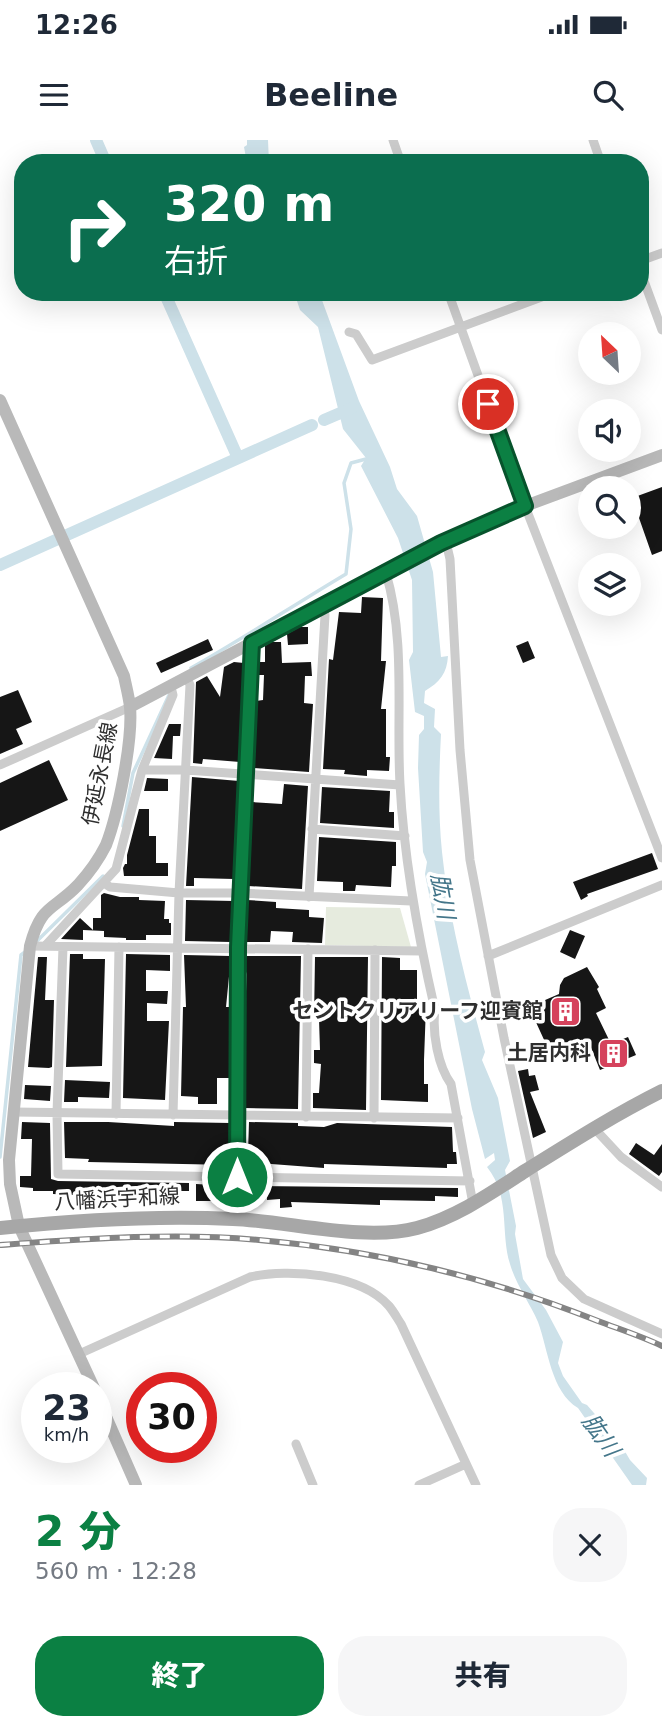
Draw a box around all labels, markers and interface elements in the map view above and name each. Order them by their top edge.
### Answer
text: 12:26 [35,10,118,40]
icon: menu [35,76,73,114]
text: Beeline [264,76,398,114]
icon: search [589,76,627,114]
text: 320 m [164,176,334,233]
icon: right [49,182,140,273]
text: 右折 [164,242,228,280]
north arrow [578,322,640,385]
map controls [578,322,641,616]
pin [458,374,518,434]
icon: arrive [469,385,507,423]
button: sound [578,399,641,462]
button: search [578,476,641,539]
button: layers [578,553,641,616]
street label: 伊延永長線 [78,720,122,828]
water label: 肱川 [426,871,460,924]
building icon: セントクリアリーフ迎賓館 [549,994,583,1028]
place label: セントクリアリーフ迎賓館 [292,999,543,1023]
building icon: 土居内科 [597,1036,631,1070]
place label: 土居内科 [507,1041,591,1065]
position arrow [200,1140,274,1214]
street label: 八幡浜宇和線 [53,1184,181,1214]
speed limit sign: 30 [126,1372,217,1463]
text: 23 [42,1388,91,1428]
water label: 肱川 [577,1409,627,1464]
text: km/h [44,1424,89,1445]
text: 2 分 [35,1507,121,1556]
button: close [553,1508,627,1582]
text: 560 m · 12:28 [35,1558,197,1584]
button: 終了 [35,1636,324,1716]
button: 共有 [338,1636,627,1716]

